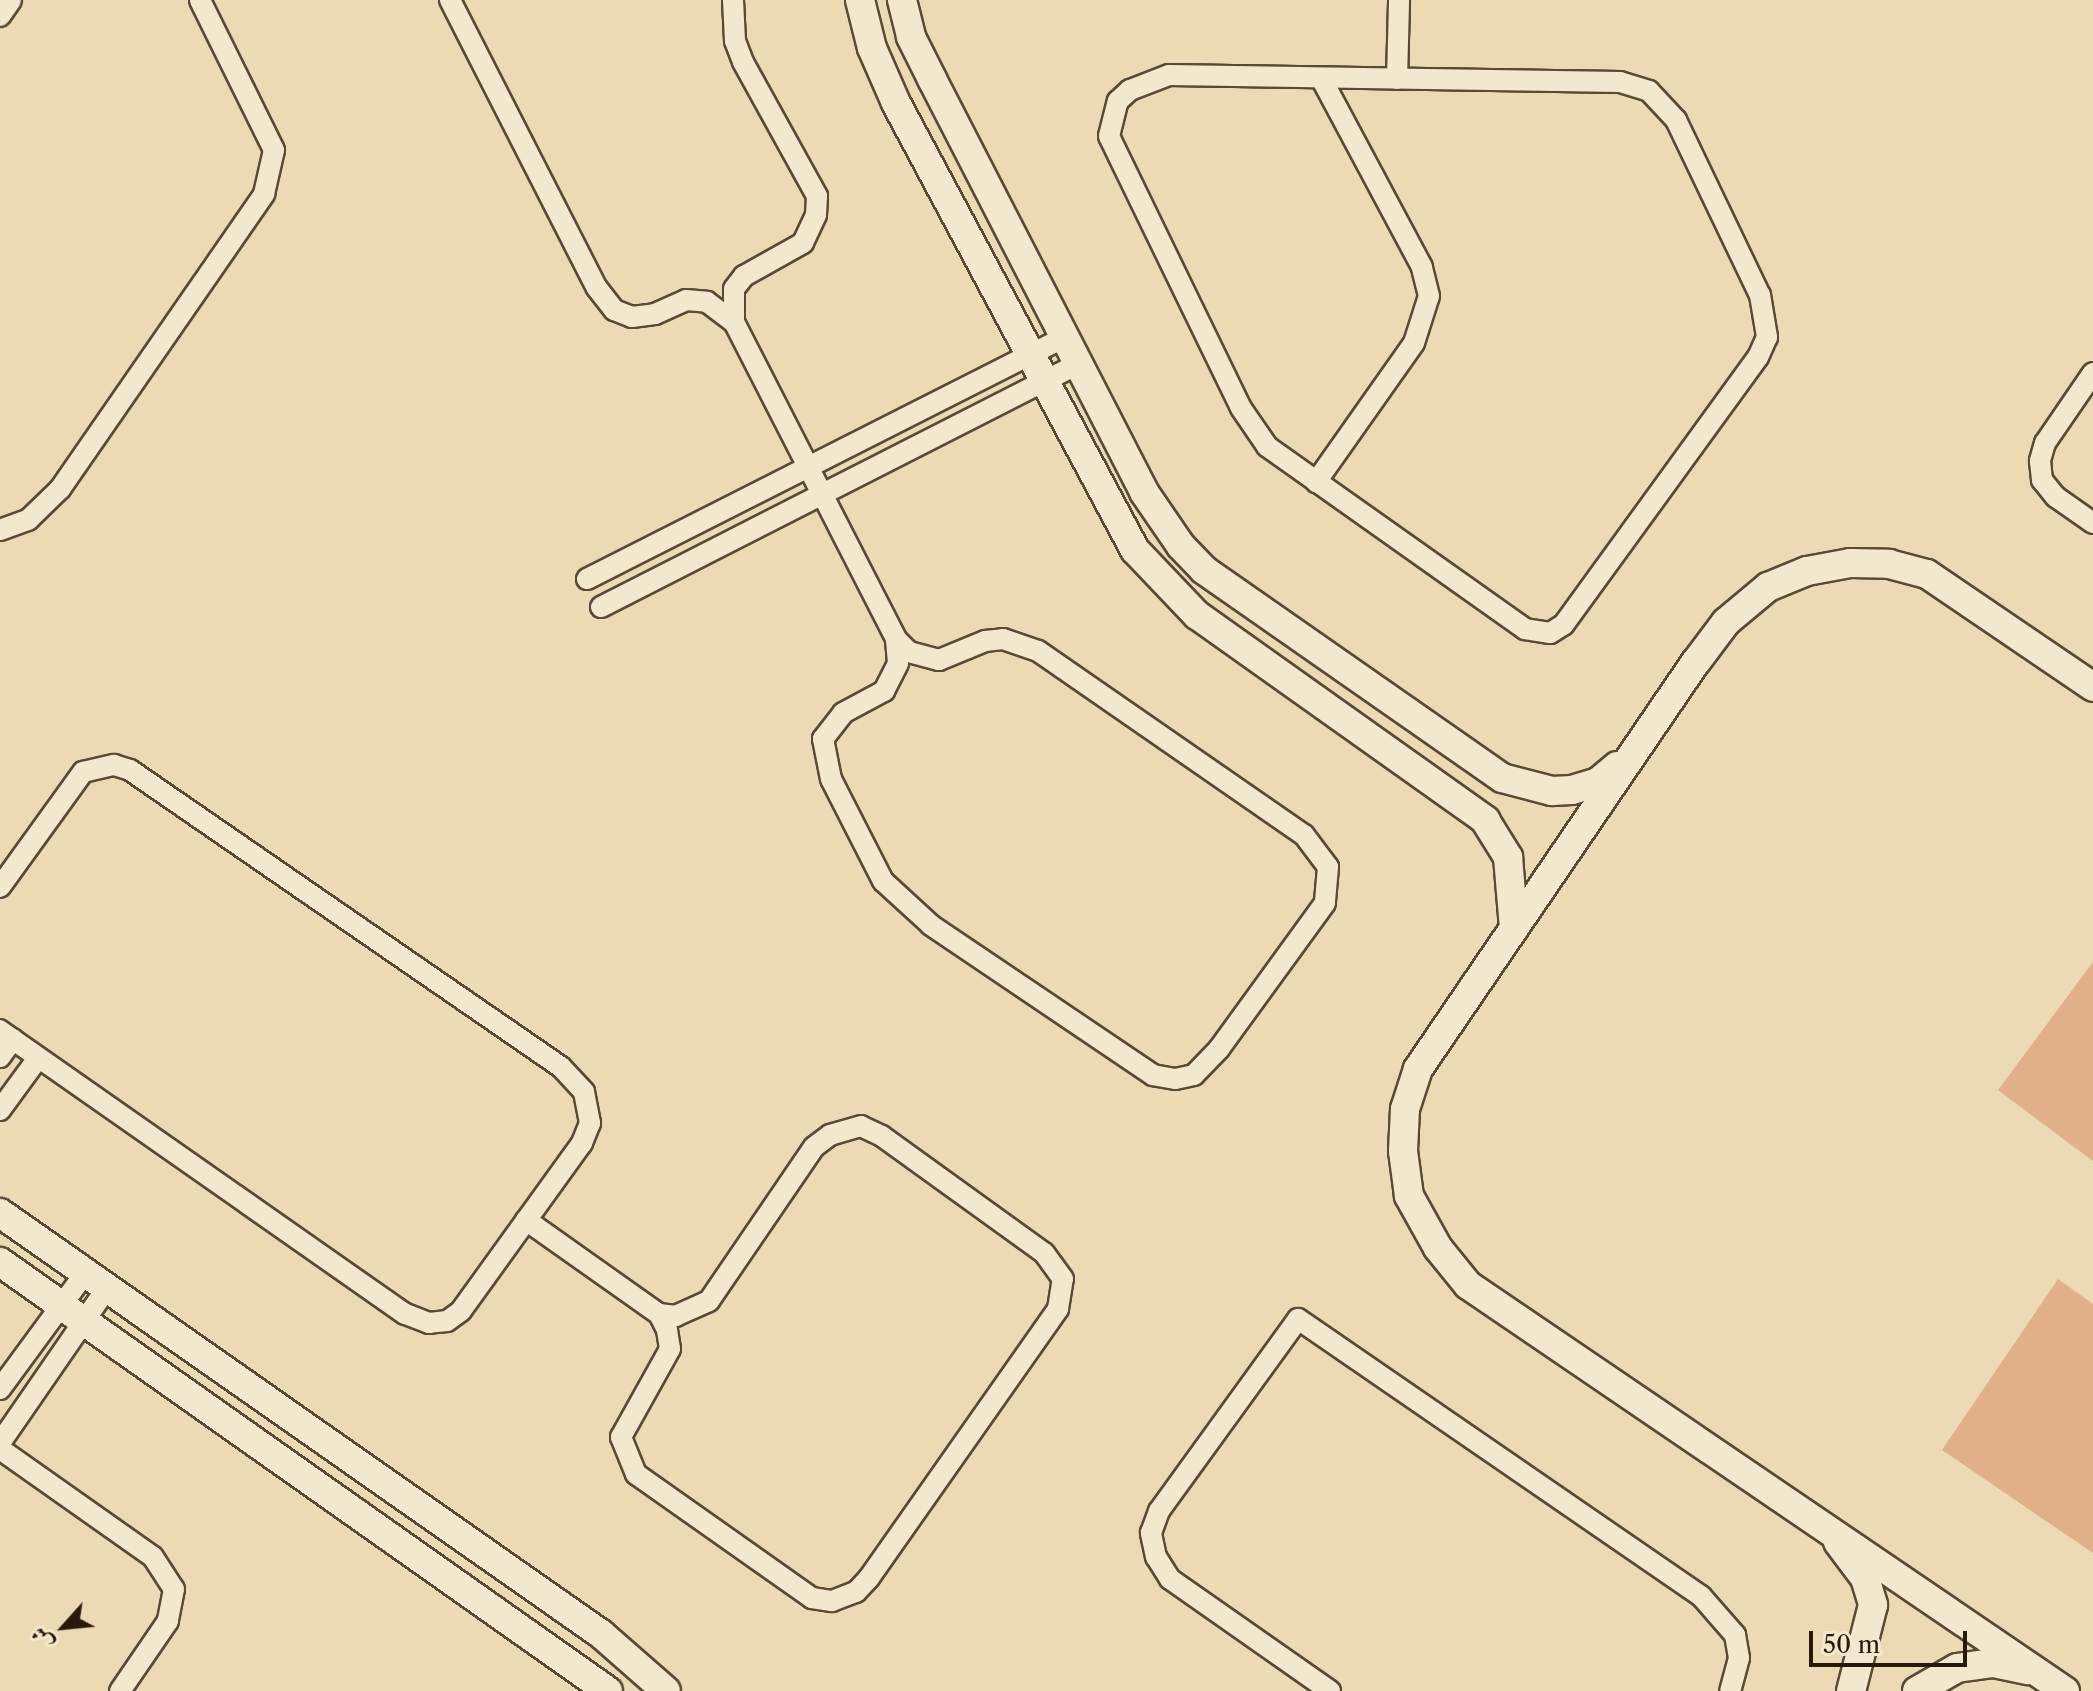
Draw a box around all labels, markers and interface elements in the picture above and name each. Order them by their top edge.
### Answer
north arrow [24,1587,104,1667]
scale bar [1813,1615,1971,1665]
text: ش [25,1622,59,1654]
text: 50 m [1823,1630,1880,1659]

